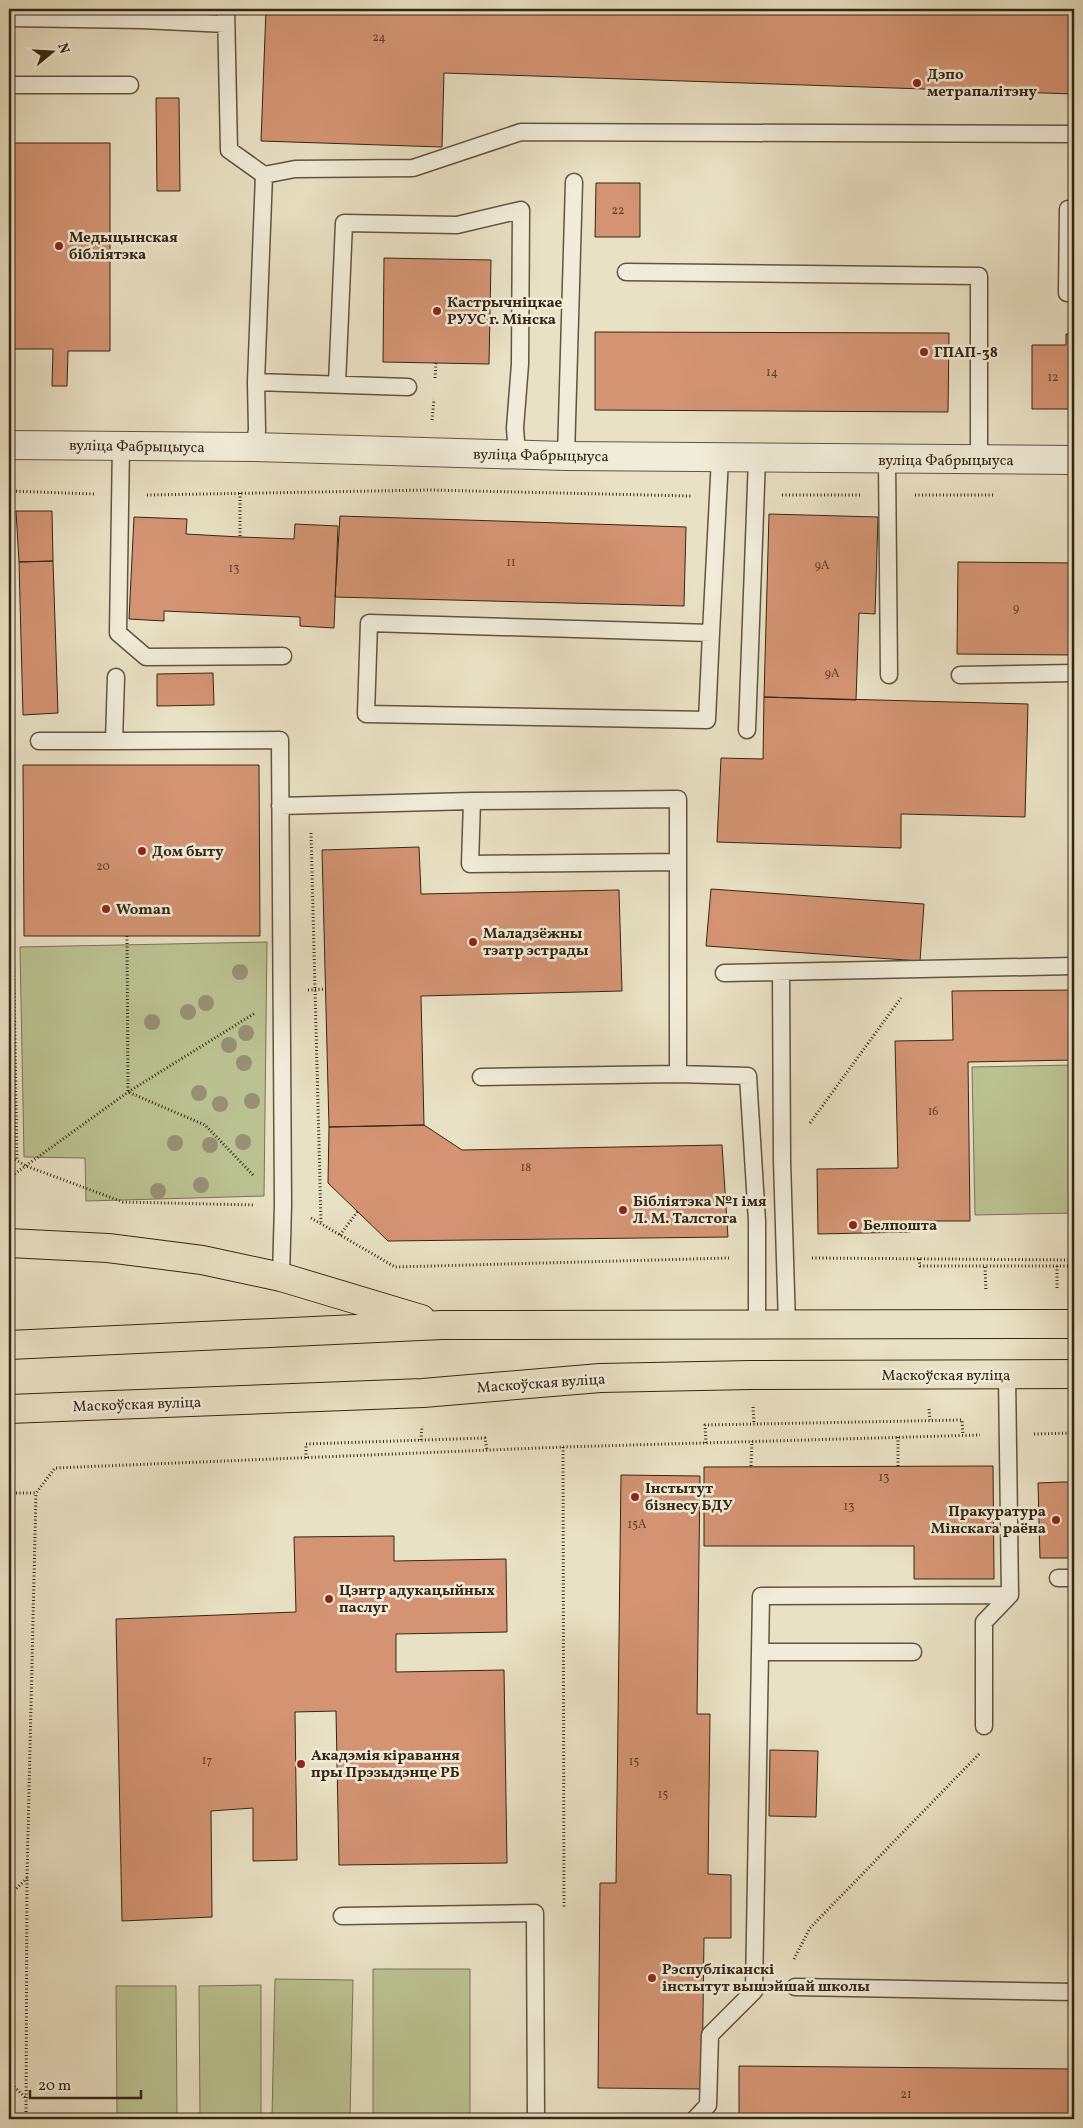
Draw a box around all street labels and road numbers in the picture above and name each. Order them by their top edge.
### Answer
street label: вуліца Фабрыцыуса [69,436,205,459]
street label: вуліца Фабрыцыуса [473,445,609,468]
street label: вуліца Фабрыцыуса [878,451,1014,472]
street label: Маскоўская вуліца [882,1366,1010,1387]
street label: Маскоўская вуліца [476,1370,606,1399]
street label: Маскоўская вуліца [72,1393,202,1418]

